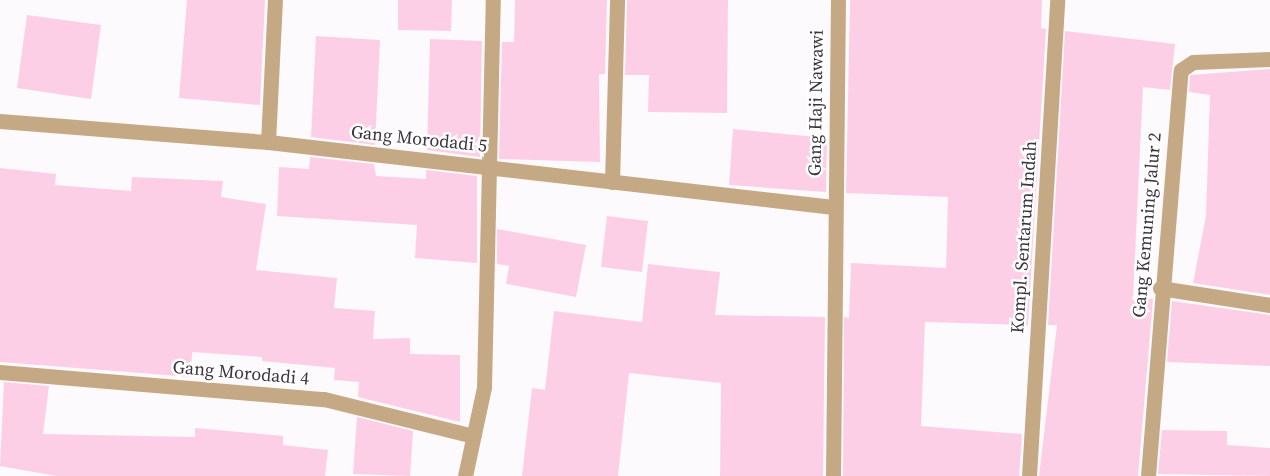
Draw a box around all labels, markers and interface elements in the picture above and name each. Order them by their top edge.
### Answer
street label: Gang Haji Nawawi [804,30,828,176]
street label: Gang Morodadi 5 [350,121,488,157]
street label: Gang Kemuning Jalur 2 [1128,131,1166,319]
street label: Kompl. Sentarum Indah [1006,140,1042,334]
street label: Gang Morodadi 4 [172,356,310,390]

